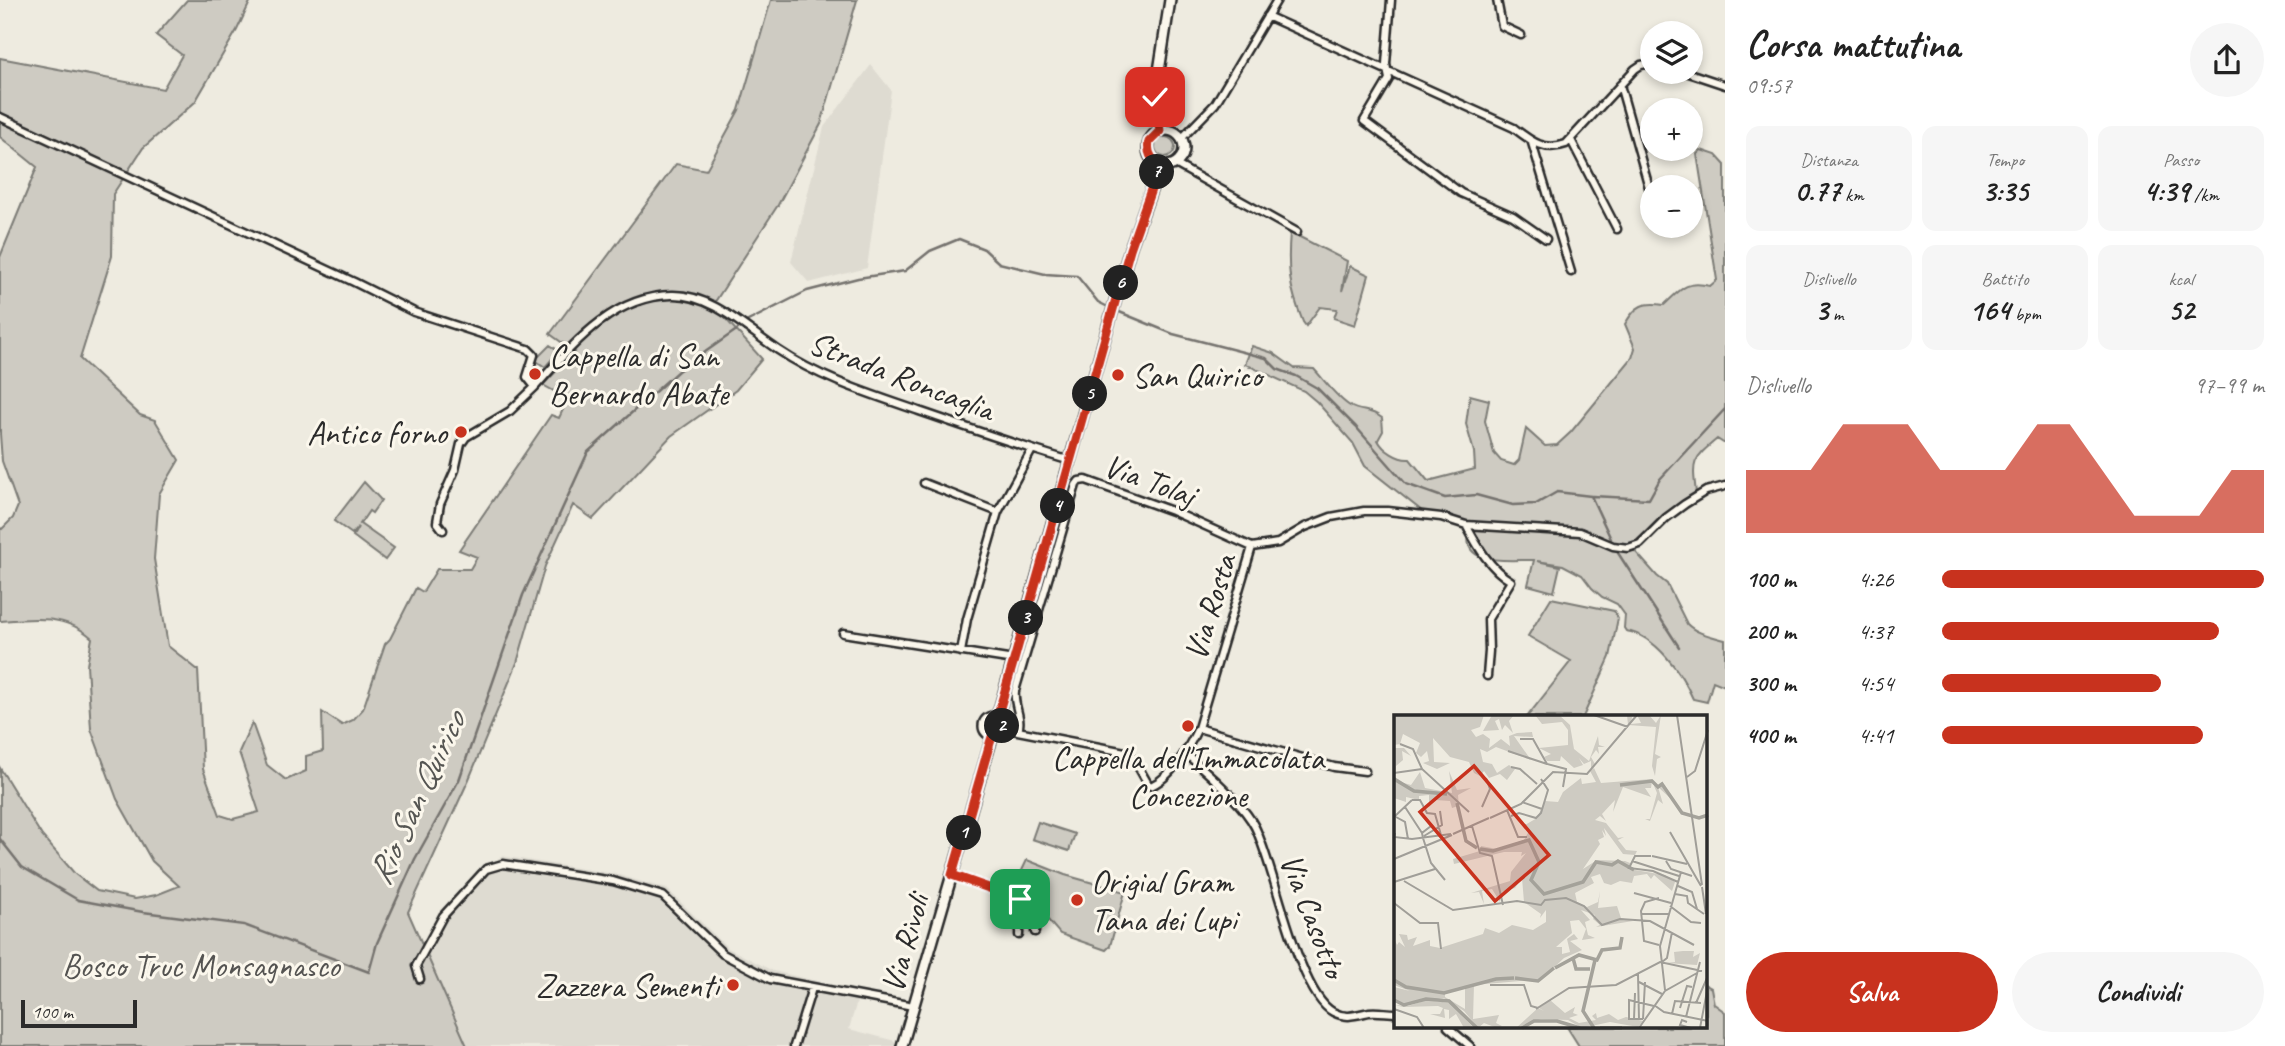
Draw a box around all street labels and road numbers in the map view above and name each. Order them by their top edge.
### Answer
street label: Strada Roncaglia [803,321,1002,431]
street label: Via Tolaj [1098,444,1205,517]
street label: Via Rosta [1174,547,1247,665]
street label: Via Casotto [1270,847,1357,986]
street label: Via Rivoli [871,886,940,997]

